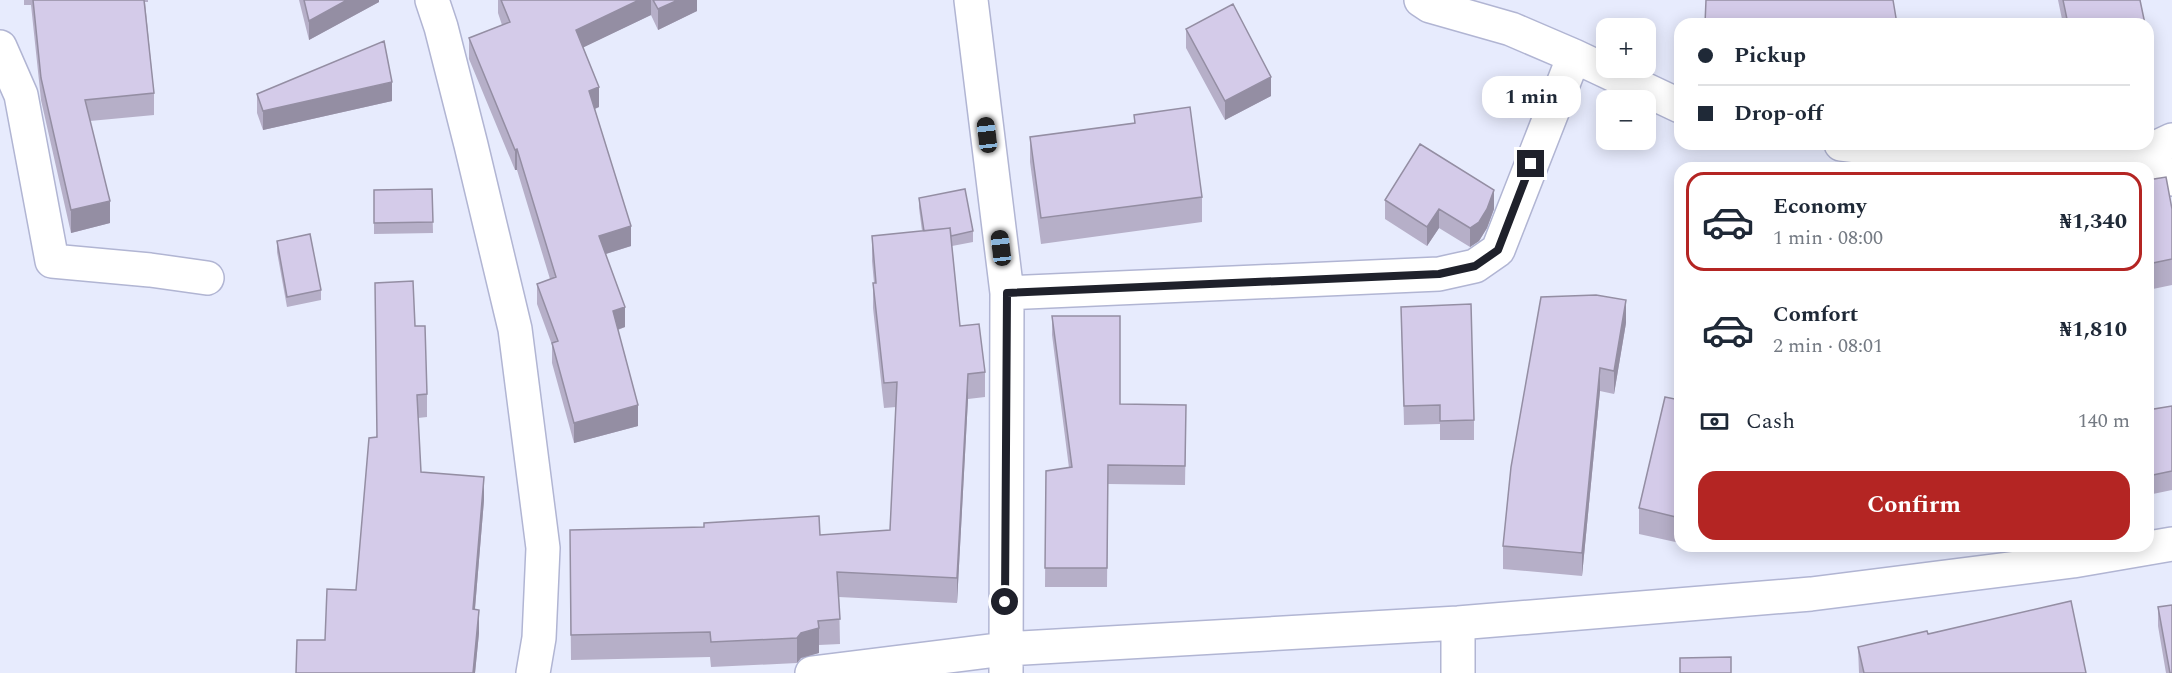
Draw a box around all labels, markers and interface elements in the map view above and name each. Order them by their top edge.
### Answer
map controls [1596,18,1656,150]
button: + [1596,18,1656,78]
text: Pickup [1734,39,1806,72]
callout: 1 min [1482,77,1580,119]
text: 1 min [1505,82,1558,112]
button: − [1596,90,1656,150]
text: Drop-off [1734,97,1823,130]
car [976,116,998,154]
route end [1517,150,1544,177]
text: Economy [1773,190,1866,223]
icon: car [1701,195,1755,249]
text: ₦1,340 [2059,205,2127,238]
text: 1 min · 08:00 [1773,223,1883,253]
car [990,229,1012,267]
text: Comfort [1773,298,1858,331]
icon: car [1701,303,1755,357]
text: ₦1,810 [2059,313,2127,346]
text: 2 min · 08:01 [1773,331,1883,361]
icon: cash [1698,405,1731,438]
text: Cash [1746,405,1795,438]
text: 140 m [2078,406,2130,436]
button: Confirm [1698,471,2130,540]
route start [991,588,1018,615]

